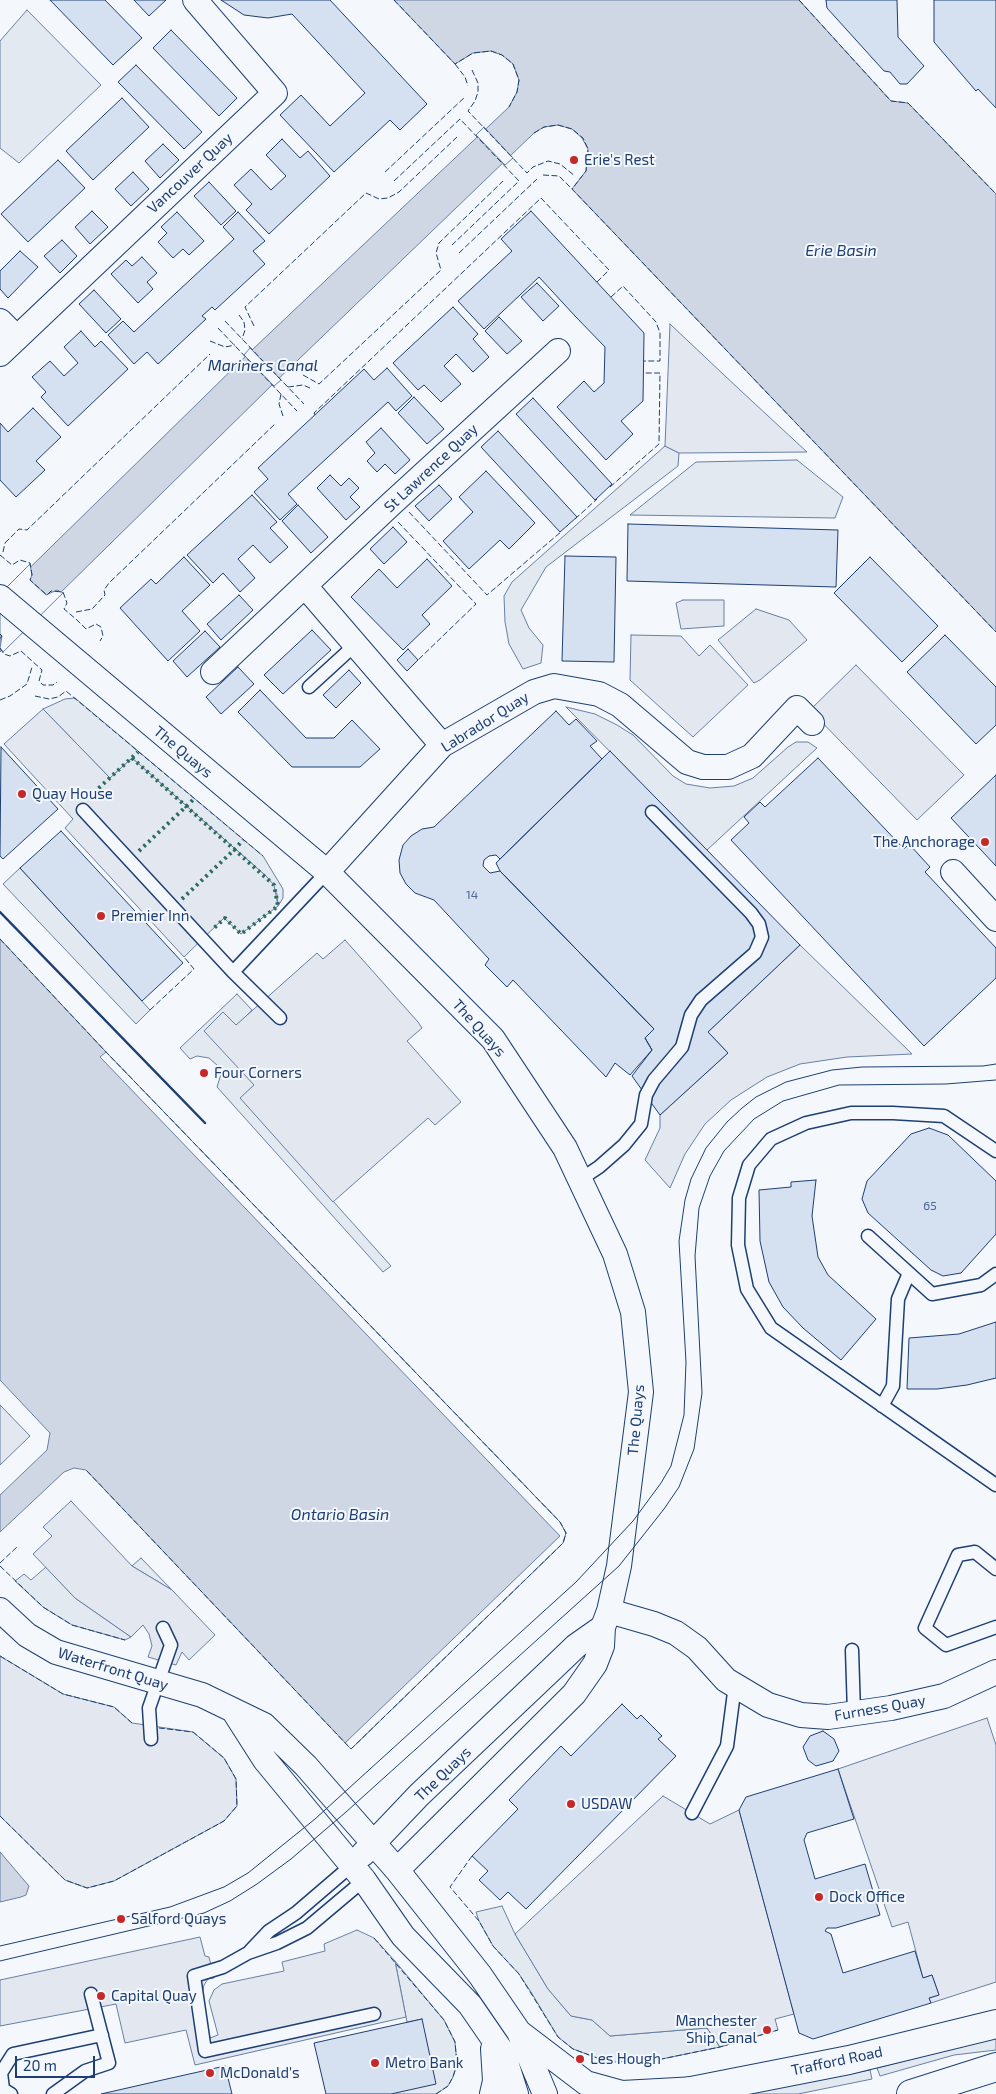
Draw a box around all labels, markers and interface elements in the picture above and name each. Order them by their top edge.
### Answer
street label: Vancouver Quay [144,129,236,217]
place label: Erie's Rest [584,151,655,169]
marker: Erie's Rest [568,154,580,166]
water label: Erie Basin [805,241,877,261]
water label: Mariners Canal [208,356,318,376]
street label: St Lawrence Quay [380,420,482,516]
street label: Labrador Quay [438,688,532,756]
street label: The Quays [150,722,216,782]
place label: Quay House [32,785,113,803]
marker: Quay House [16,788,28,800]
place label: The Anchorage [873,833,975,851]
marker: The Anchorage [979,836,991,848]
house number: 14 [466,888,478,902]
place label: Premier Inn [111,907,189,925]
marker: Premier Inn [95,910,107,922]
street label: The Quays [448,996,510,1060]
place label: Four Corners [214,1064,302,1082]
marker: Four Corners [198,1067,210,1079]
house number: 65 [923,1199,937,1213]
street label: The Quays [624,1384,648,1456]
water label: Ontario Basin [291,1505,389,1525]
street label: Waterfront Quay [56,1644,170,1694]
street label: Furness Quay [833,1691,927,1725]
street label: The Quays [411,1743,475,1805]
place label: USDAW [581,1795,633,1813]
marker: USDAW [565,1798,577,1810]
place label: Dock Office [829,1888,905,1906]
marker: Dock Office [813,1891,825,1903]
place label: Salford Quays [131,1910,226,1928]
marker: Salford Quays [115,1913,127,1925]
place label: Capital Quay [111,1987,197,2005]
marker: Capital Quay [95,1990,107,2002]
place label: Manchester Ship Canal [675,2012,757,2047]
marker: Manchester Ship Canal [761,2024,773,2036]
street label: Trafford Road [790,2043,884,2079]
scale bar [18,2046,98,2078]
place label: Les Hough [590,2050,661,2068]
marker: Les Hough [574,2053,586,2065]
place label: Metro Bank [385,2054,463,2072]
text: 20 m [23,2056,57,2074]
marker: Metro Bank [369,2057,381,2069]
place label: McDonald's [220,2064,300,2082]
marker: McDonald's [204,2067,216,2079]

